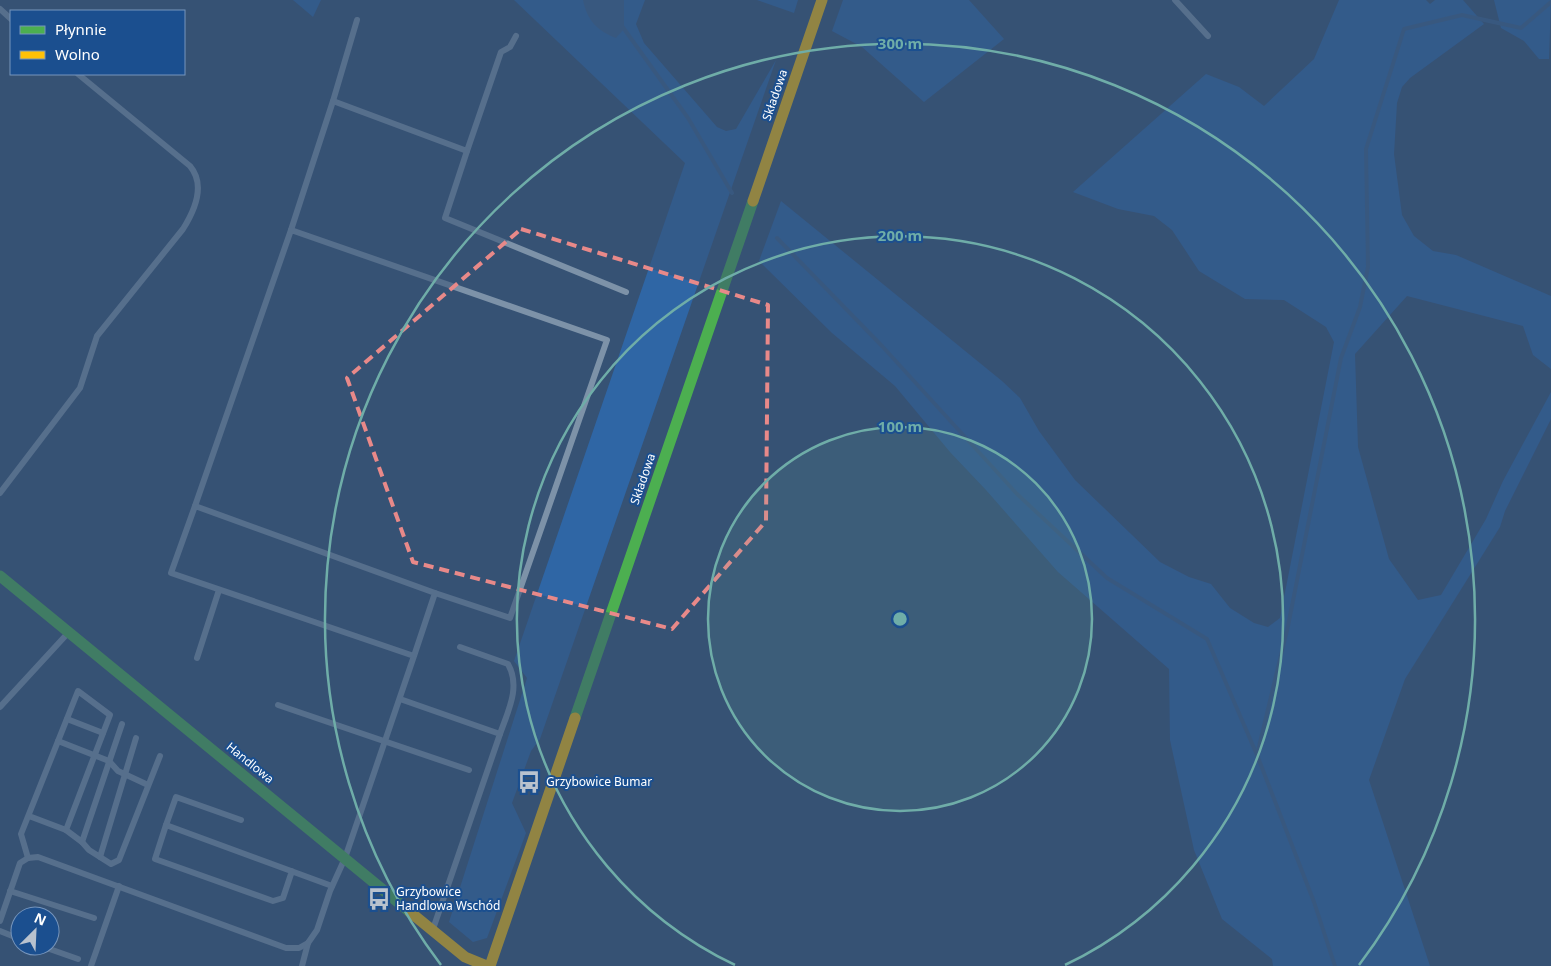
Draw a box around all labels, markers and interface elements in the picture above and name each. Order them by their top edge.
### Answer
legend [10,10,185,75]
text: Płynnie [55,19,106,39]
text: 300 m [878,33,922,53]
text: Wolno [55,44,100,64]
street label: Składowa [758,67,791,123]
text: 200 m [878,225,922,245]
text: 100 m [878,416,922,436]
street label: Składowa [626,451,659,507]
centre of rings [891,610,909,628]
street label: Handlowa [223,738,278,787]
bus stop icon: Grzybowice Bumar [516,769,542,795]
place label: Grzybowice Bumar [546,773,652,790]
place label: Grzybowice Handlowa Wschód [396,883,500,914]
bus stop icon: Grzybowice Handlowa Wschód [366,886,392,912]
north arrow [10,906,60,956]
text: N [31,908,50,930]

